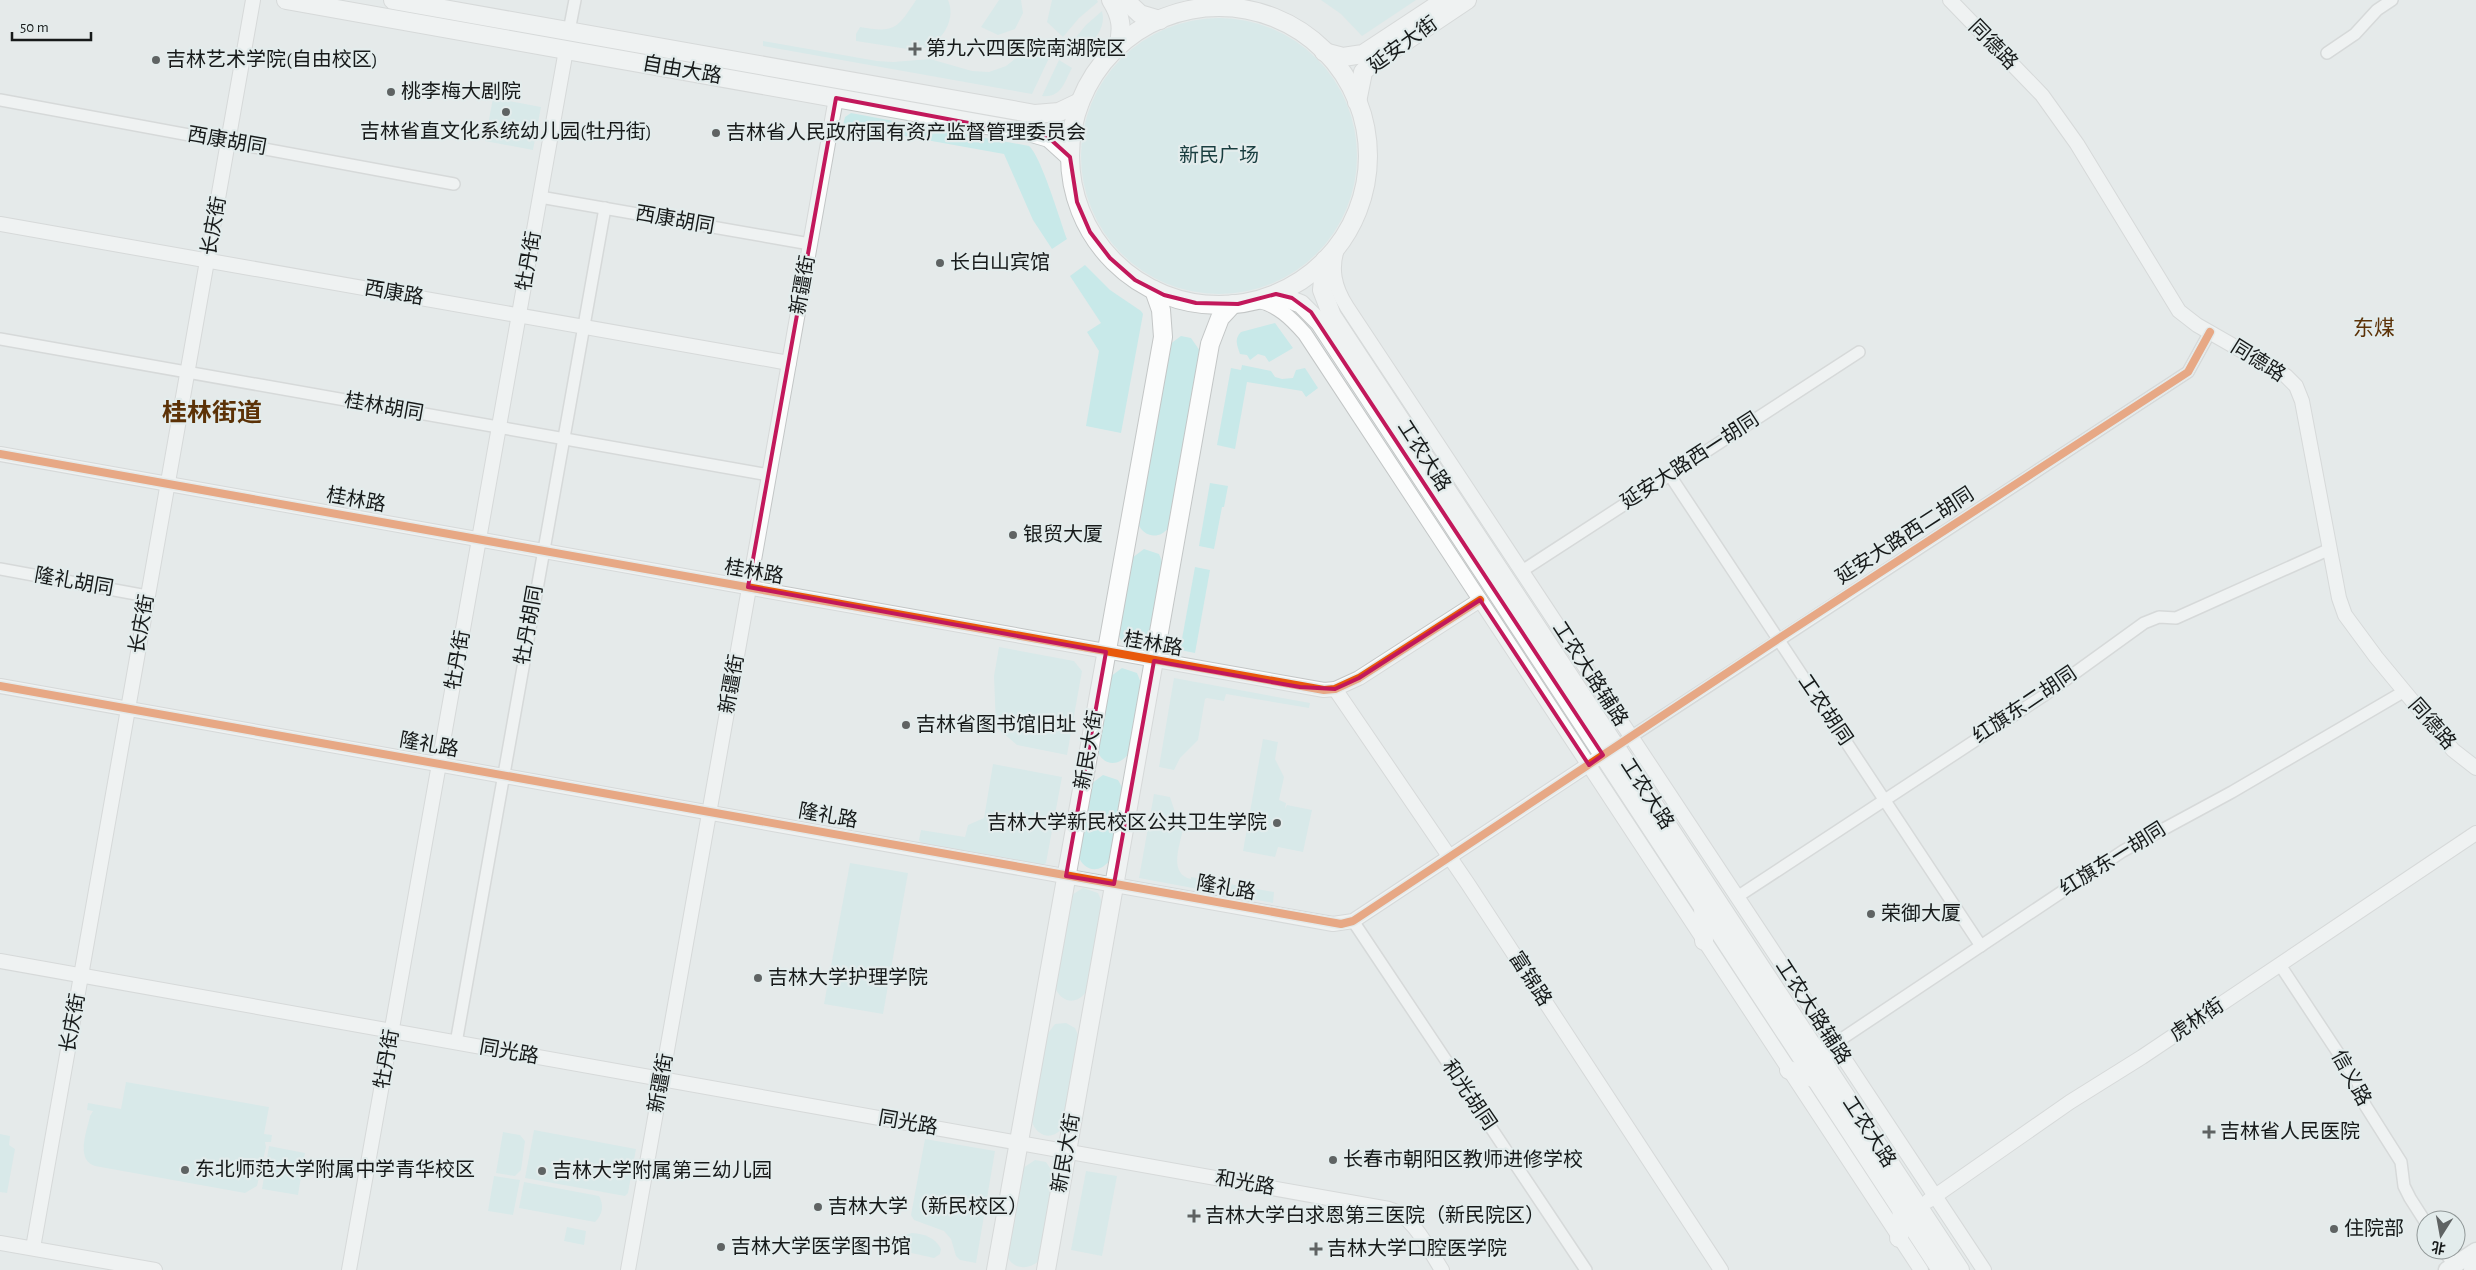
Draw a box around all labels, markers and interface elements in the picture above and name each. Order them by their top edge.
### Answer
scale bar [12,10,91,42]
street label: 延安大街 [1364,13,1441,77]
street label: 同德路 [1965,16,2022,74]
text: 50 m [20,20,49,35]
place label: 第九六四医院南湖院区 [926,38,1126,59]
marker: 第九六四医院南湖院区 [908,42,922,56]
place label: 吉林艺术学院(自由校区) [166,49,378,70]
street label: 自由大路 [641,52,723,87]
marker: 吉林艺术学院(自由校区) [150,54,162,66]
place label: 桃李梅大剧院 [401,81,521,102]
marker: 桃李梅大剧院 [385,86,397,98]
marker: 吉林省直文化系统幼儿园(牡丹街) [500,106,512,118]
place label: 吉林省直文化系统幼儿园(牡丹街) [360,120,652,142]
place label: 吉林省人民政府国有资产监督管理委员会 [726,121,1086,143]
street label: 西康胡同 [186,123,268,158]
marker: 吉林省人民政府国有资产监督管理委员会 [710,127,722,139]
park label: 新民广场 [1179,144,1259,166]
street label: 长庆街 [198,195,229,257]
street label: 西康胡同 [634,202,716,237]
street label: 牡丹街 [513,230,544,292]
place label: 长白山宾馆 [950,251,1050,273]
street label: 新疆街 [786,253,818,316]
marker: 长白山宾馆 [934,257,946,269]
street label: 西康路 [363,277,425,308]
district label: 东煤 [2353,317,2395,339]
street label: 同德路 [2227,336,2289,385]
street label: 桂林胡同 [343,389,425,424]
district label: 桂林街道 [162,399,262,426]
street label: 延安大路西一胡同 [1617,408,1763,513]
street label: 工农大路 [1394,416,1455,495]
street label: 延安大路西二胡同 [1832,483,1978,588]
street label: 桂林路 [325,484,387,515]
place label: 银贸大厦 [1023,524,1103,545]
marker: 银贸大厦 [1007,529,1019,541]
street label: 桂林路 [723,556,785,587]
street label: 隆礼胡同 [33,564,115,599]
street label: 牡丹胡同 [511,584,546,666]
street label: 长庆街 [126,593,157,655]
street label: 工农大路辅路 [1549,618,1632,730]
street label: 桂林路 [1122,628,1184,659]
street label: 牡丹街 [442,629,473,691]
street label: 新疆街 [715,652,747,715]
street label: 红旗东二胡同 [1969,661,2080,747]
street label: 工农胡同 [1794,671,1856,749]
street label: 同德路 [2405,694,2460,753]
street label: 新民大街 [1070,709,1106,791]
place label: 吉林省图书馆旧址 [916,713,1076,735]
marker: 吉林省图书馆旧址 [900,719,912,731]
street label: 隆礼路 [398,729,460,760]
street label: 工农大路 [1617,754,1678,833]
street label: 隆礼路 [797,800,859,831]
place label: 吉林大学新民校区公共卫生学院 [987,811,1267,833]
marker: 吉林大学新民校区公共卫生学院 [1271,817,1283,829]
street label: 红旗东一胡同 [2056,817,2169,899]
street label: 隆礼路 [1195,872,1257,903]
place label: 荣御大厦 [1881,903,1961,924]
marker: 荣御大厦 [1865,908,1877,920]
street label: 富锦路 [1505,948,1556,1010]
street label: 工农大路辅路 [1772,956,1855,1068]
place label: 吉林大学护理学院 [768,967,928,988]
marker: 吉林大学护理学院 [752,972,764,984]
street label: 长庆街 [57,992,88,1054]
street label: 虎林街 [2166,994,2227,1045]
street label: 牡丹街 [371,1028,402,1090]
street label: 同光路 [478,1036,540,1067]
street label: 信义路 [2328,1046,2375,1109]
street label: 新疆街 [644,1051,676,1114]
street label: 和光胡同 [1438,1056,1500,1134]
street label: 工农大路 [1839,1092,1900,1171]
street label: 同光路 [877,1107,939,1138]
street label: 新民大街 [1047,1112,1083,1194]
place label: 吉林省人民医院 [2220,1121,2360,1142]
marker: 吉林省人民医院 [2202,1125,2216,1139]
place label: 长春市朝阳区教师进修学校 [1343,1148,1583,1170]
marker: 长春市朝阳区教师进修学校 [1327,1154,1339,1166]
place label: 东北师范大学附属中学青华校区 [195,1159,475,1180]
place label: 吉林大学附属第三幼儿园 [552,1160,772,1181]
marker: 东北师范大学附属中学青华校区 [179,1164,191,1176]
marker: 吉林大学附属第三幼儿园 [536,1165,548,1177]
street label: 和光路 [1214,1167,1276,1198]
place label: 吉林大学（新民校区） [828,1195,1028,1217]
marker: 吉林大学（新民校区） [812,1201,824,1213]
place label: 吉林大学白求恩第三医院（新民院区） [1205,1204,1545,1226]
marker: 吉林大学白求恩第三医院（新民院区） [1187,1209,1201,1223]
north arrow [2416,1210,2466,1260]
place label: 住院部 [2344,1218,2404,1239]
marker: 住院部 [2328,1223,2340,1235]
place label: 吉林大学医学图书馆 [731,1235,911,1257]
place label: 吉林大学口腔医学院 [1327,1238,1507,1259]
text: 北 [2430,1239,2447,1256]
marker: 吉林大学医学图书馆 [715,1241,727,1253]
marker: 吉林大学口腔医学院 [1309,1242,1323,1256]

